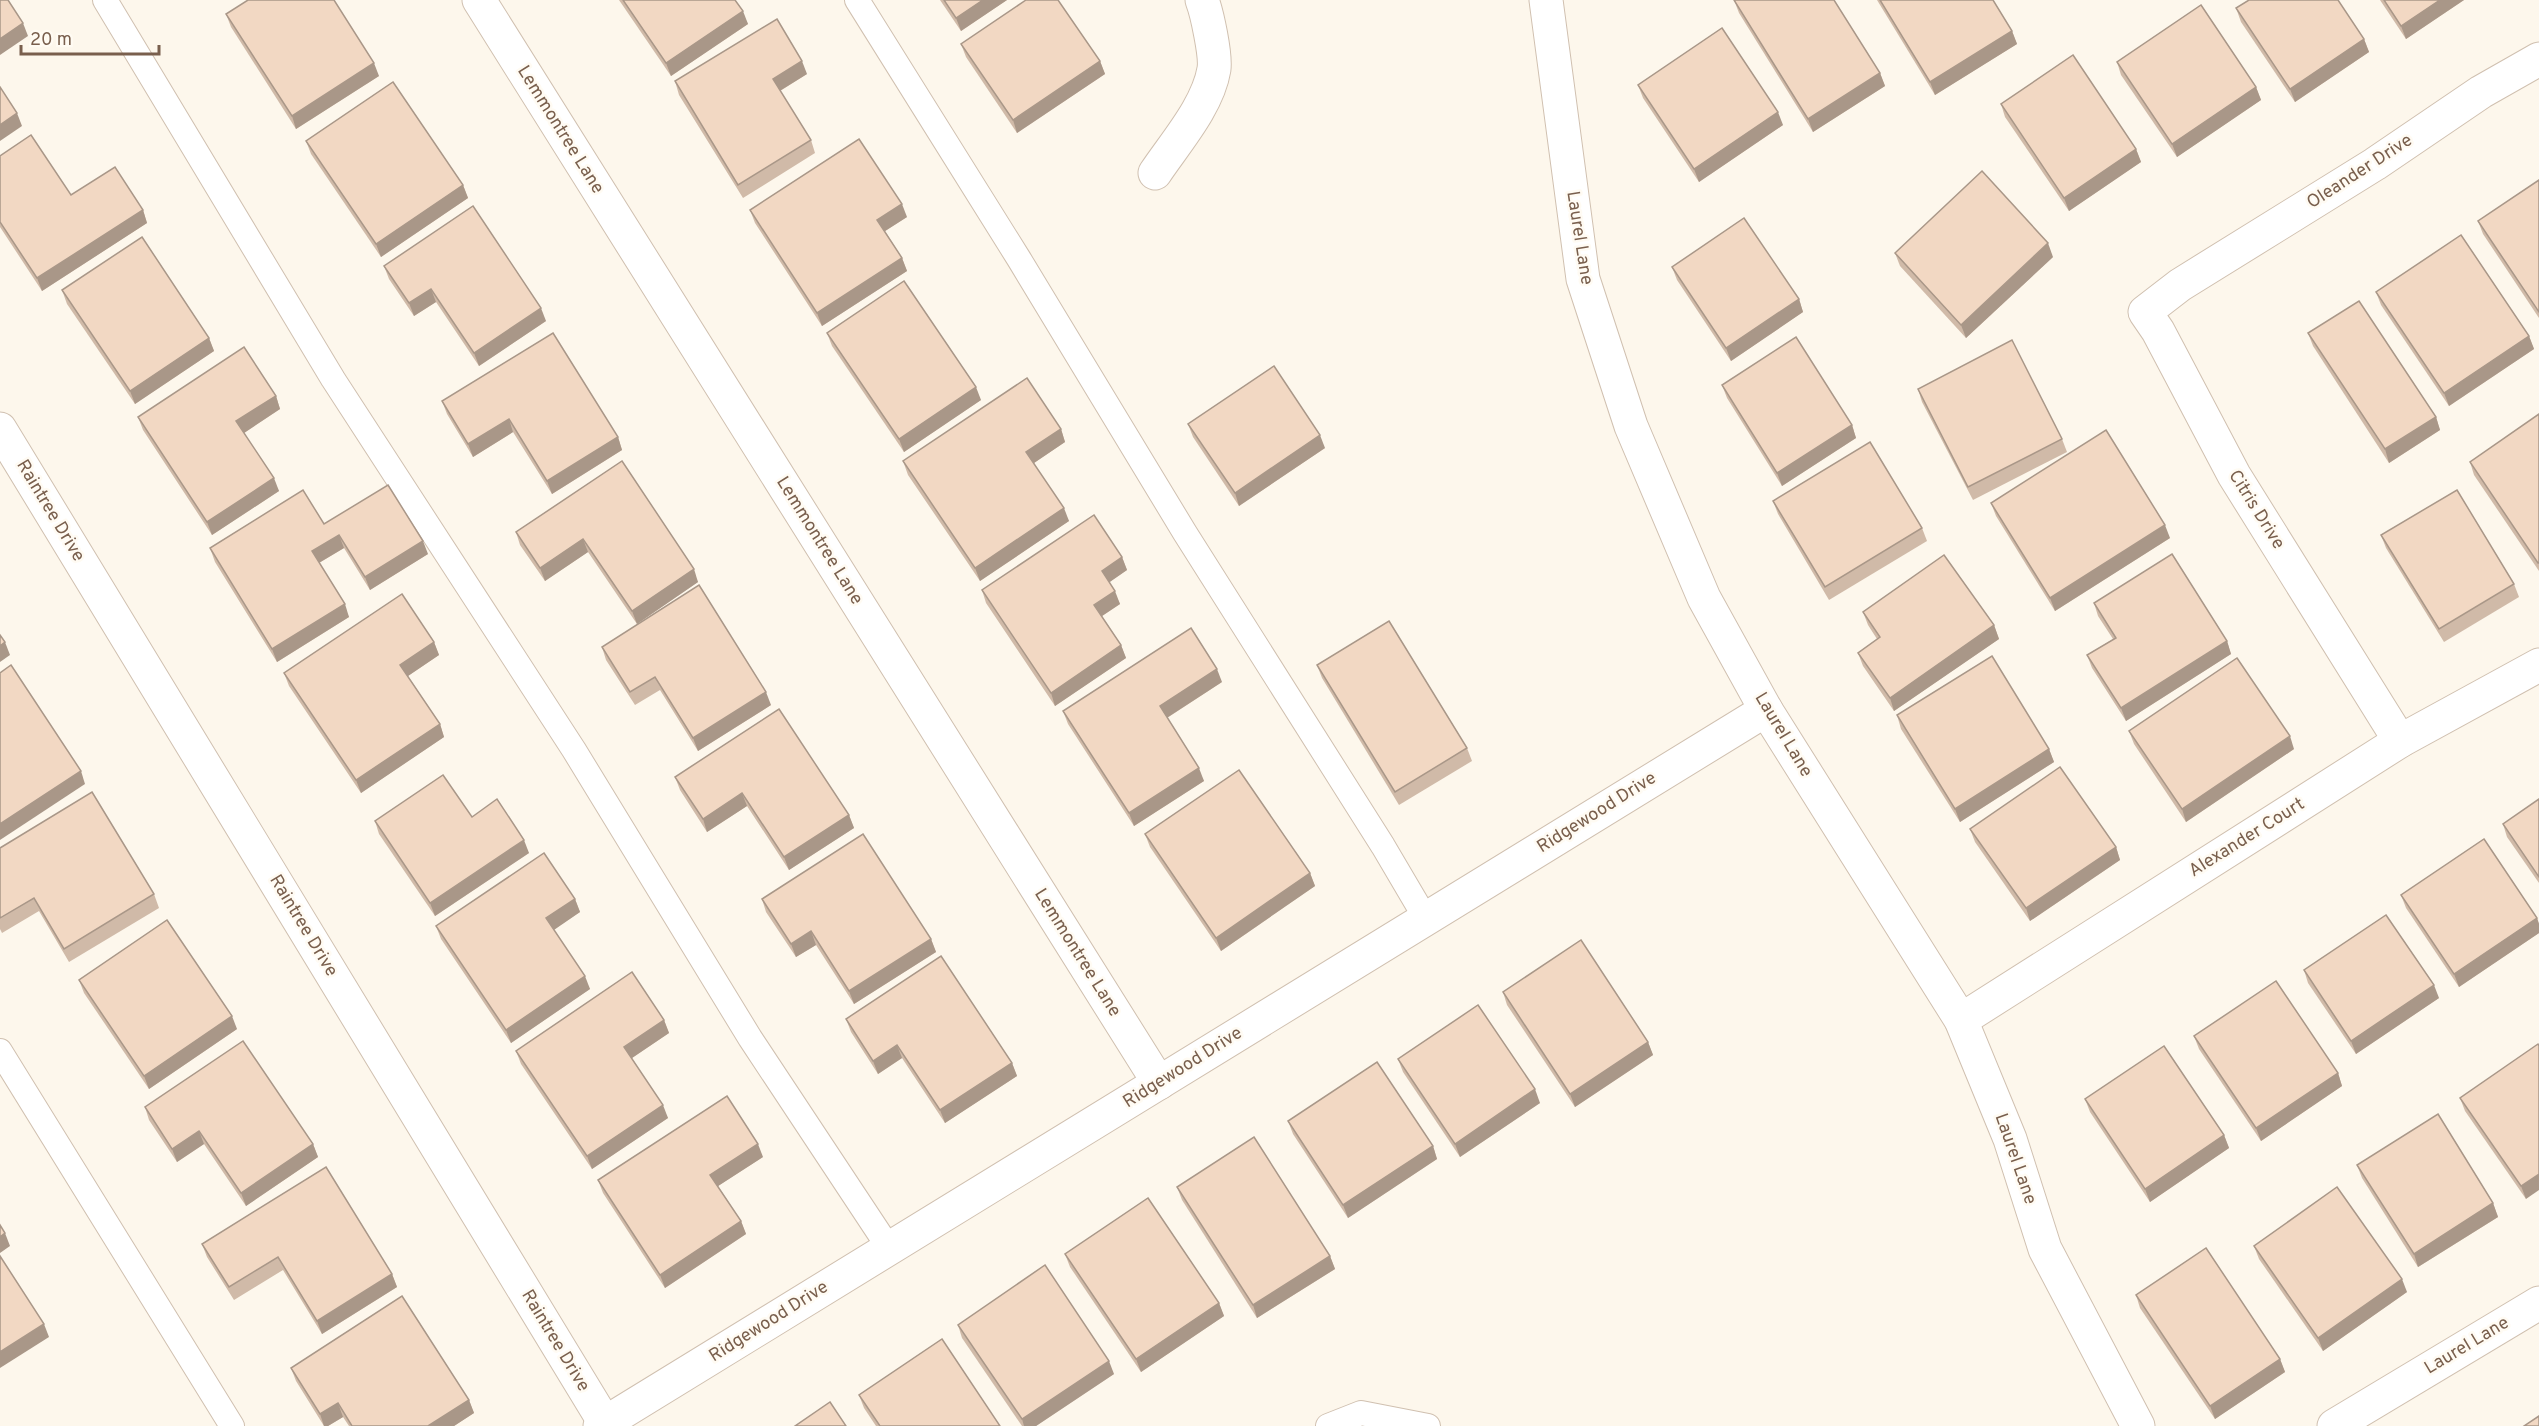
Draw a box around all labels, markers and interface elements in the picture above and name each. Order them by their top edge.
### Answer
scale bar [21,18,159,56]
text: 20 m [30,29,72,52]
street label: Lemmontree Lane [511,62,609,198]
street label: Oleander Drive [2303,129,2417,215]
street label: Laurel Lane [1560,189,1598,287]
street label: Raintree Drive [11,456,89,566]
street label: Citris Drive [2223,466,2289,554]
street label: Lemmontree Lane [770,473,868,609]
street label: Laurel Lane [1749,688,1817,782]
street label: Ridgewood Drive [1533,767,1661,859]
street label: Alexander Court [2185,793,2309,883]
street label: Raintree Drive [264,871,342,981]
street label: Lemmontree Lane [1028,885,1126,1021]
street label: Ridgewood Drive [1119,1022,1247,1114]
street label: Laurel Lane [1989,1110,2041,1208]
street label: Ridgewood Drive [705,1276,833,1368]
street label: Raintree Drive [516,1286,594,1396]
street label: Laurel Lane [2420,1312,2514,1380]

